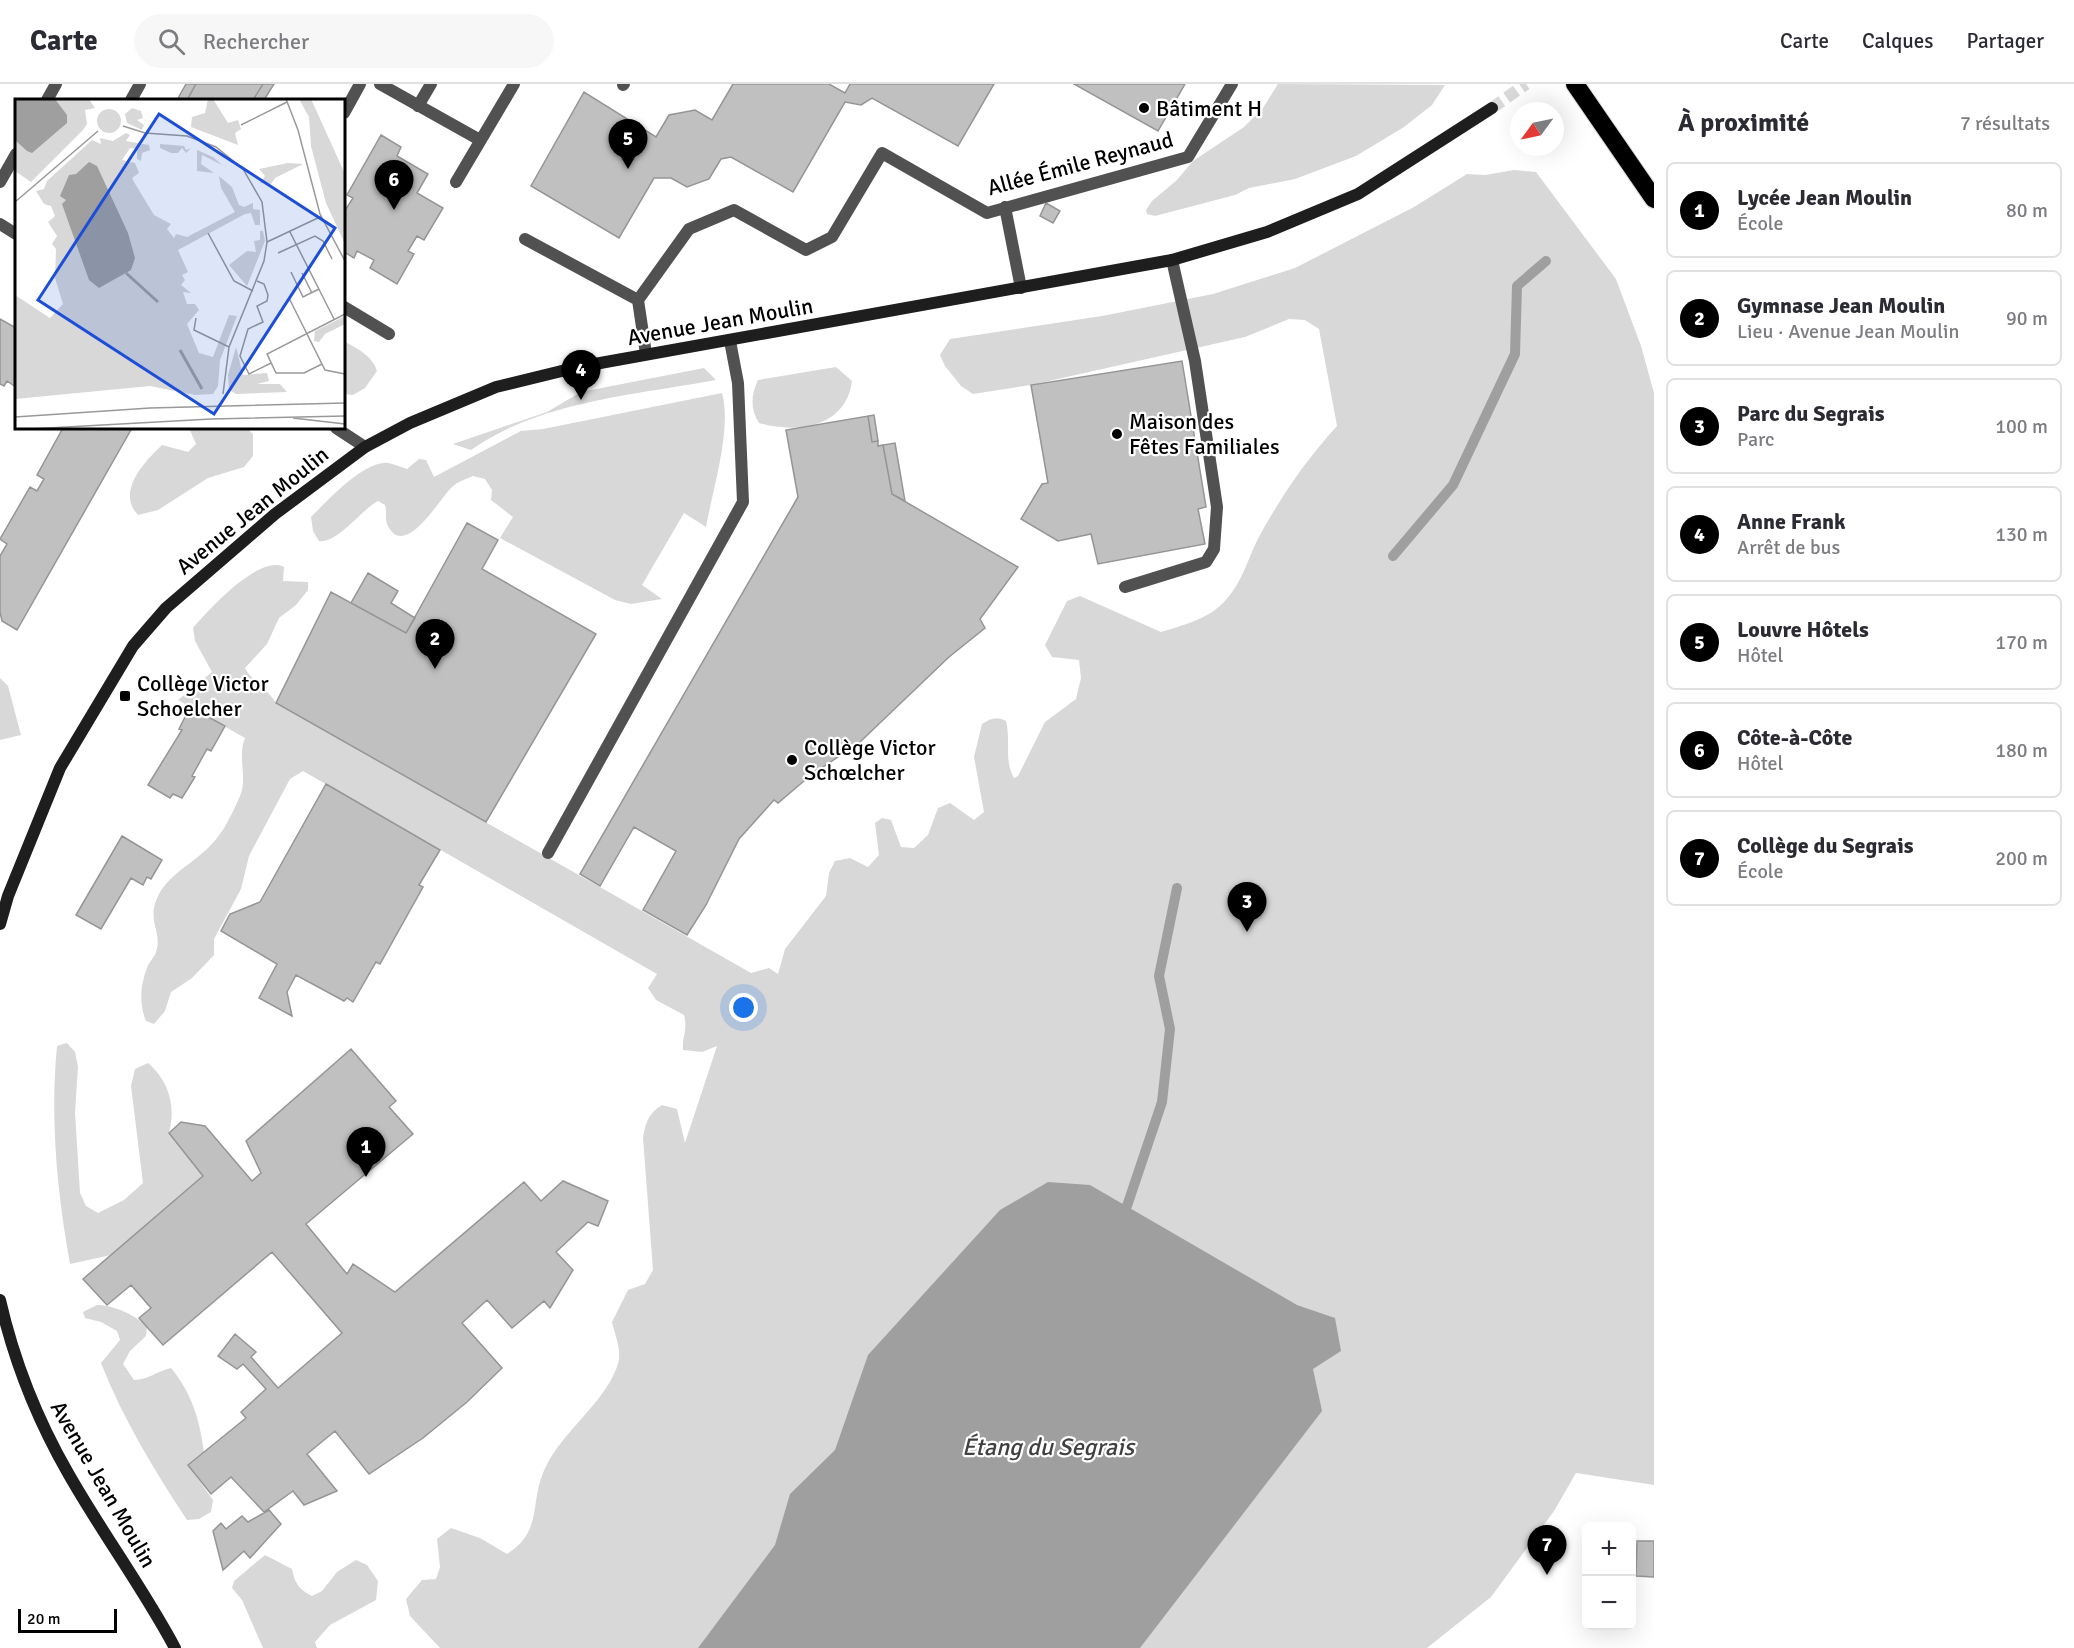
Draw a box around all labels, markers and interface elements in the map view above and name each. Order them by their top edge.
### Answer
search box [134,14,554,68]
text: Carte [30,24,98,58]
icon: search [155,25,188,58]
text: Rechercher [203,28,309,55]
text: Carte [1780,28,1829,54]
text: Calques [1862,28,1933,54]
text: Partager [1966,28,2044,54]
place label: Bâtiment H [1156,95,1262,122]
inset map [15,99,345,429]
marker: Bâtiment H [1137,101,1151,115]
north arrow [1510,102,1564,156]
text: À proximité [1678,107,1809,139]
text: 7 résultats [1960,111,2050,136]
pin: 5 [608,120,648,169]
street label: Allée Émile Reynaud [984,126,1176,201]
pin: 6 [374,160,414,210]
text: Lycée Jean Moulin [1737,184,1912,211]
text: 1 [1694,198,1705,223]
text: 80 m [2006,198,2048,223]
text: École [1737,211,1784,236]
street label: Avenue Jean Moulin [625,292,815,351]
text: Gymnase Jean Moulin [1737,292,1945,319]
text: 2 [1694,306,1705,331]
text: 90 m [2006,306,2048,331]
text: Lieu · Avenue Jean Moulin [1737,319,1959,344]
pin: 4 [562,350,600,400]
text: Parc du Segrais [1737,400,1884,427]
place label: Maison des Fêtes Familiales [1129,408,1280,460]
text: 3 [1694,414,1705,439]
text: 100 m [1995,414,2048,439]
marker: Maison des Fêtes Familiales [1110,427,1124,441]
text: Parc [1737,427,1774,452]
street label: Avenue Jean Moulin [171,441,334,580]
text: Anne Frank [1737,508,1845,535]
text: 4 [1694,522,1705,547]
text: 130 m [1995,522,2048,547]
text: Arrêt de bus [1737,535,1840,560]
text: Louvre Hôtels [1737,616,1869,643]
pin: 2 [416,620,454,669]
text: 5 [1694,630,1705,655]
text: 170 m [1995,630,2048,655]
text: Hôtel [1737,643,1783,668]
place label: Collège Victor Schoelcher [137,670,269,722]
marker: Collège Victor Schoelcher [118,689,132,703]
text: Côte-à-Côte [1737,724,1852,751]
place label: Collège Victor Schœlcher [804,734,936,786]
text: 6 [1694,738,1705,763]
text: 180 m [1995,738,2048,763]
text: Hôtel [1737,751,1783,776]
marker: Collège Victor Schœlcher [785,753,799,767]
text: Collège du Segrais [1737,832,1914,859]
text: 7 [1694,846,1705,871]
text: 200 m [1995,846,2048,871]
text: École [1737,859,1784,884]
pin: 3 [1228,882,1266,932]
your location [729,993,758,1022]
pin: 1 [346,1128,386,1177]
street label: Avenue Jean Moulin [45,1396,162,1572]
water label: Étang du Segrais [962,1432,1137,1462]
map controls [1582,1522,1636,1630]
button: + [1582,1522,1636,1576]
pin: 7 [1528,1526,1566,1575]
button: − [1582,1576,1636,1630]
scale bar [18,1606,117,1634]
text: 20 m [27,1609,61,1629]

